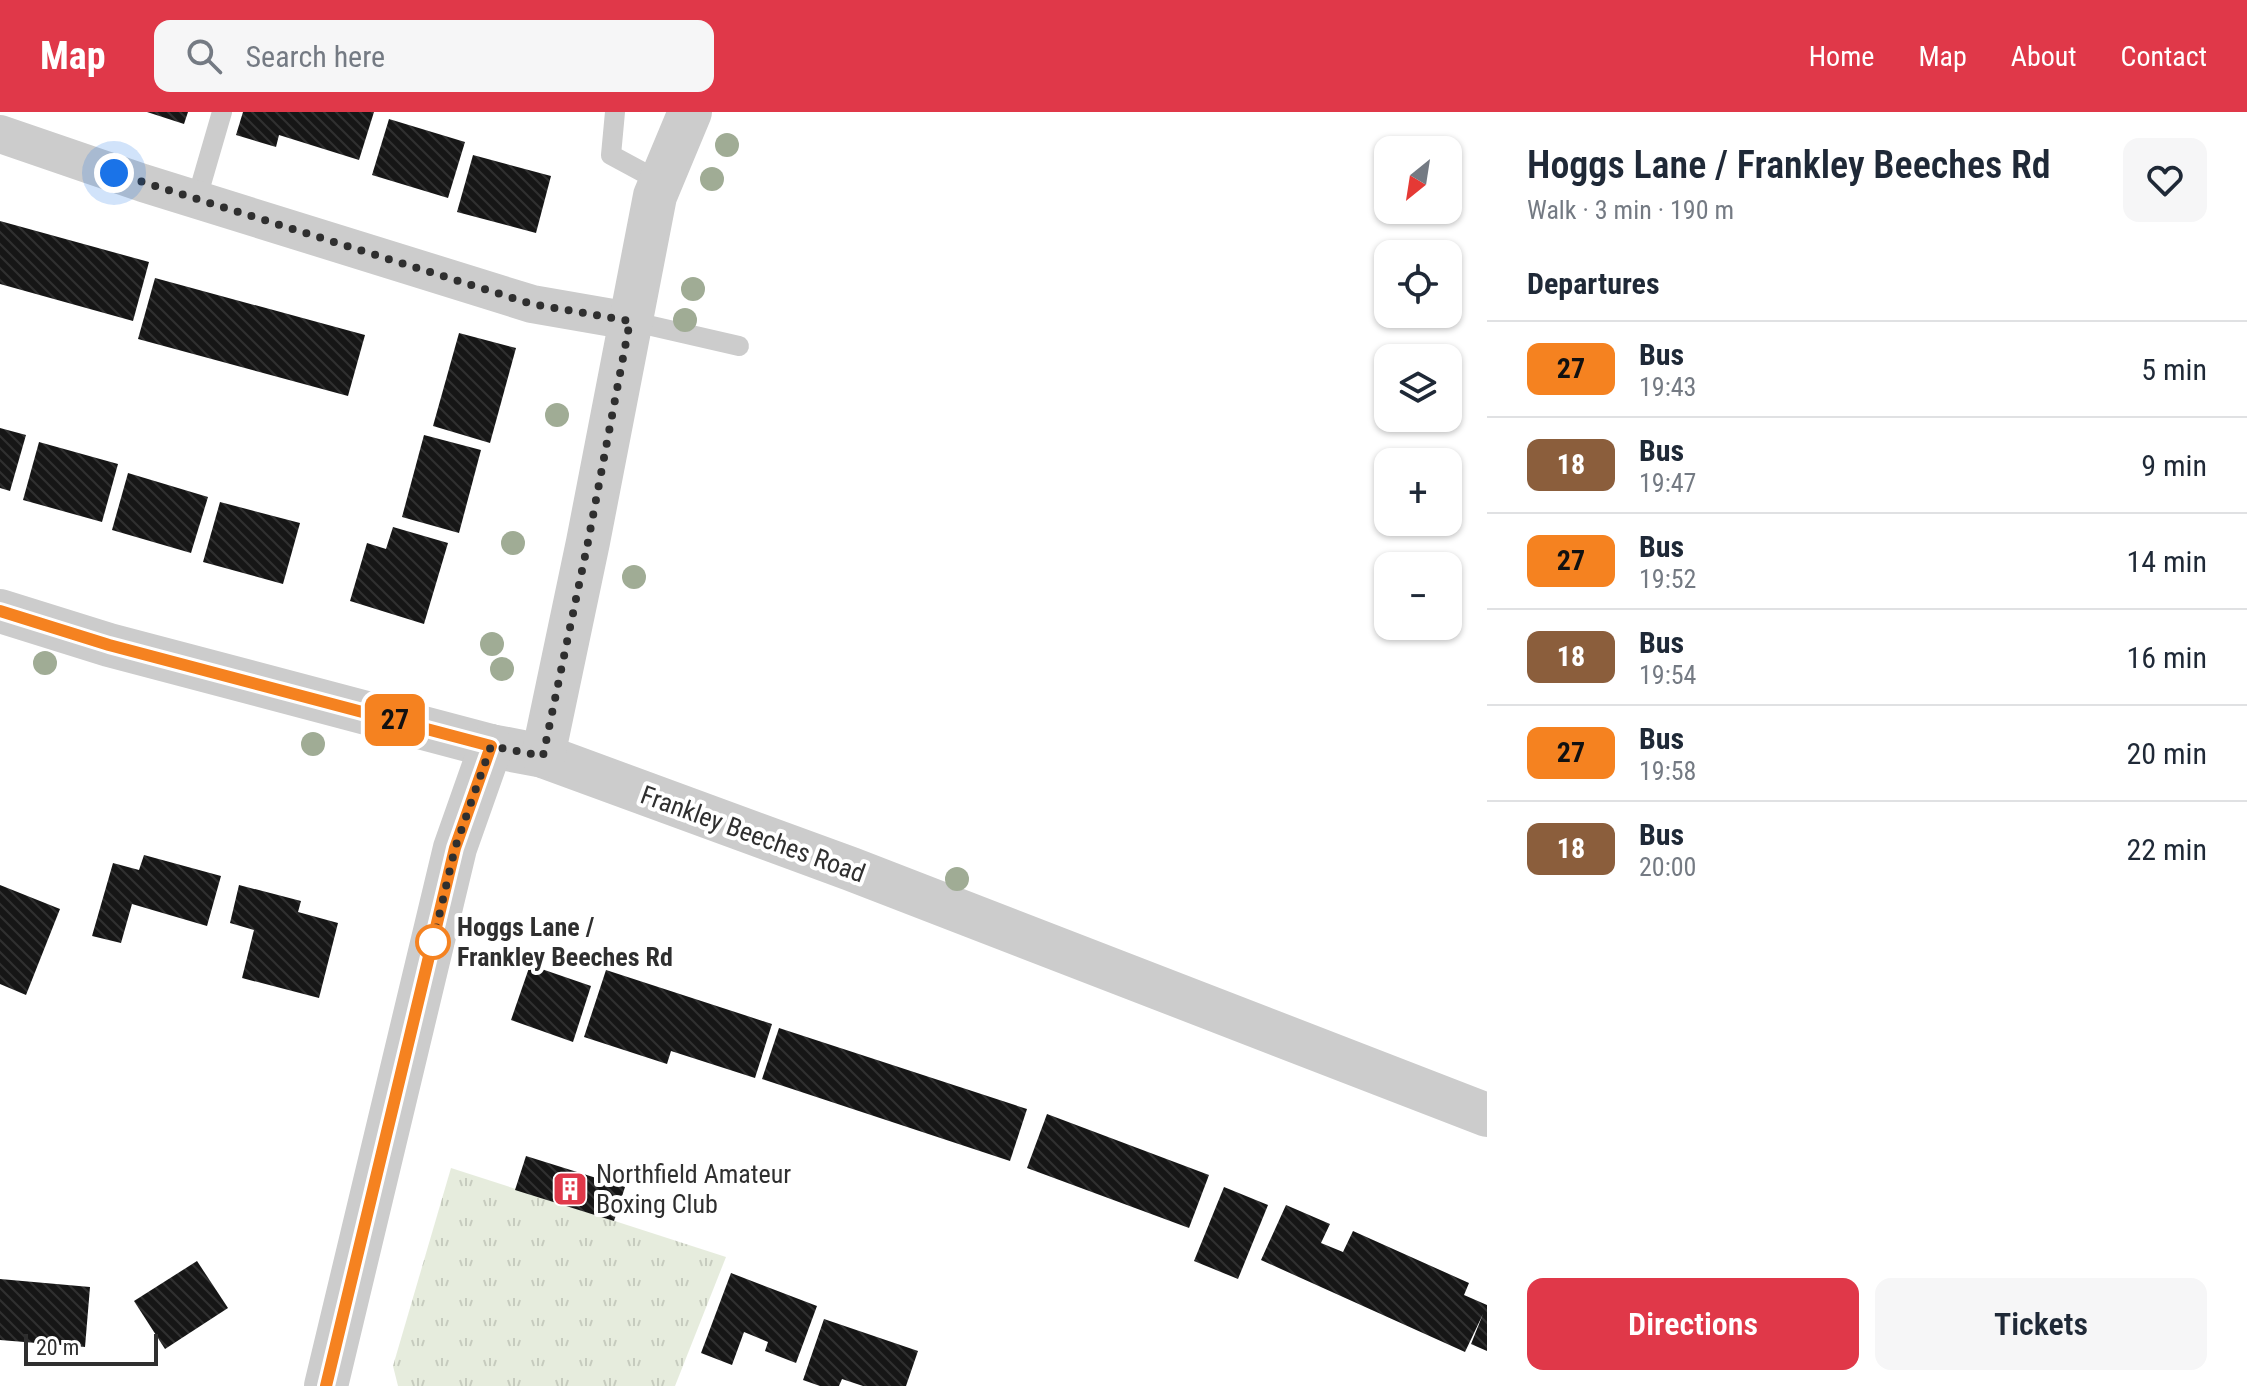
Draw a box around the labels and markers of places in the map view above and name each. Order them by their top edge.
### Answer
place label: Hoggs Lane / Frankley Beeches Rd [457,912,673,972]
marker: Hoggs Lane / Frankley Beeches Rd [416,925,450,959]
place label: Northfield Amateur Boxing Club [596,1159,791,1219]
building icon: Northfield Amateur Boxing Club [551,1170,589,1208]

